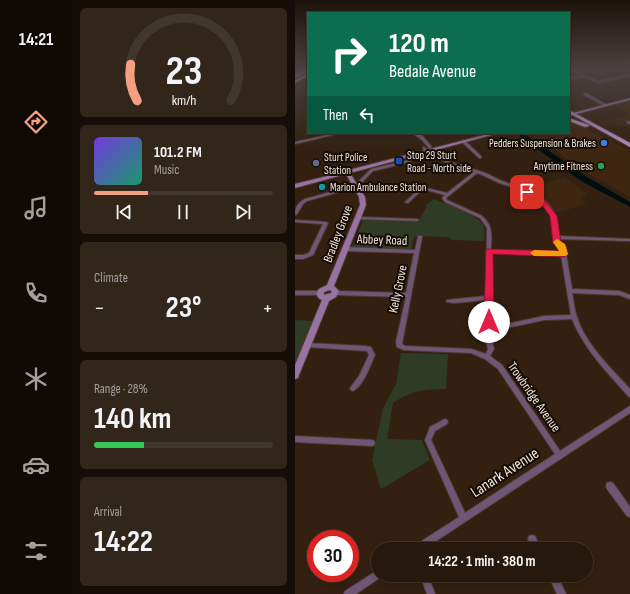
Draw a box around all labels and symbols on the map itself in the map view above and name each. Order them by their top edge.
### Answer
place label: Pedders Suspension & Brakes [489,137,596,150]
marker: Pedders Suspension & Brakes [599,138,609,148]
place label: Stop 29 Sturt Road - North side [407,149,471,175]
place label: Sturt Police Station [324,151,367,177]
marker: Stop 29 Sturt Road - North side [394,156,404,166]
marker: Sturt Police Station [311,158,321,168]
place label: Anytime Fitness [533,160,593,173]
marker: Anytime Fitness [596,161,606,171]
pin [510,175,544,209]
place label: Marion Ambulance Station [330,181,427,194]
marker: Marion Ambulance Station [317,182,327,192]
street label: Bradley Grove [320,203,356,265]
street label: Abbey Road [356,231,407,249]
street label: Kelly Grove [385,264,411,314]
position arrow [468,301,510,343]
street label: Trowbridge Avenue [504,359,564,435]
street label: Lanark Avenue [467,444,543,502]
speed limit sign: 30 [307,530,359,582]

